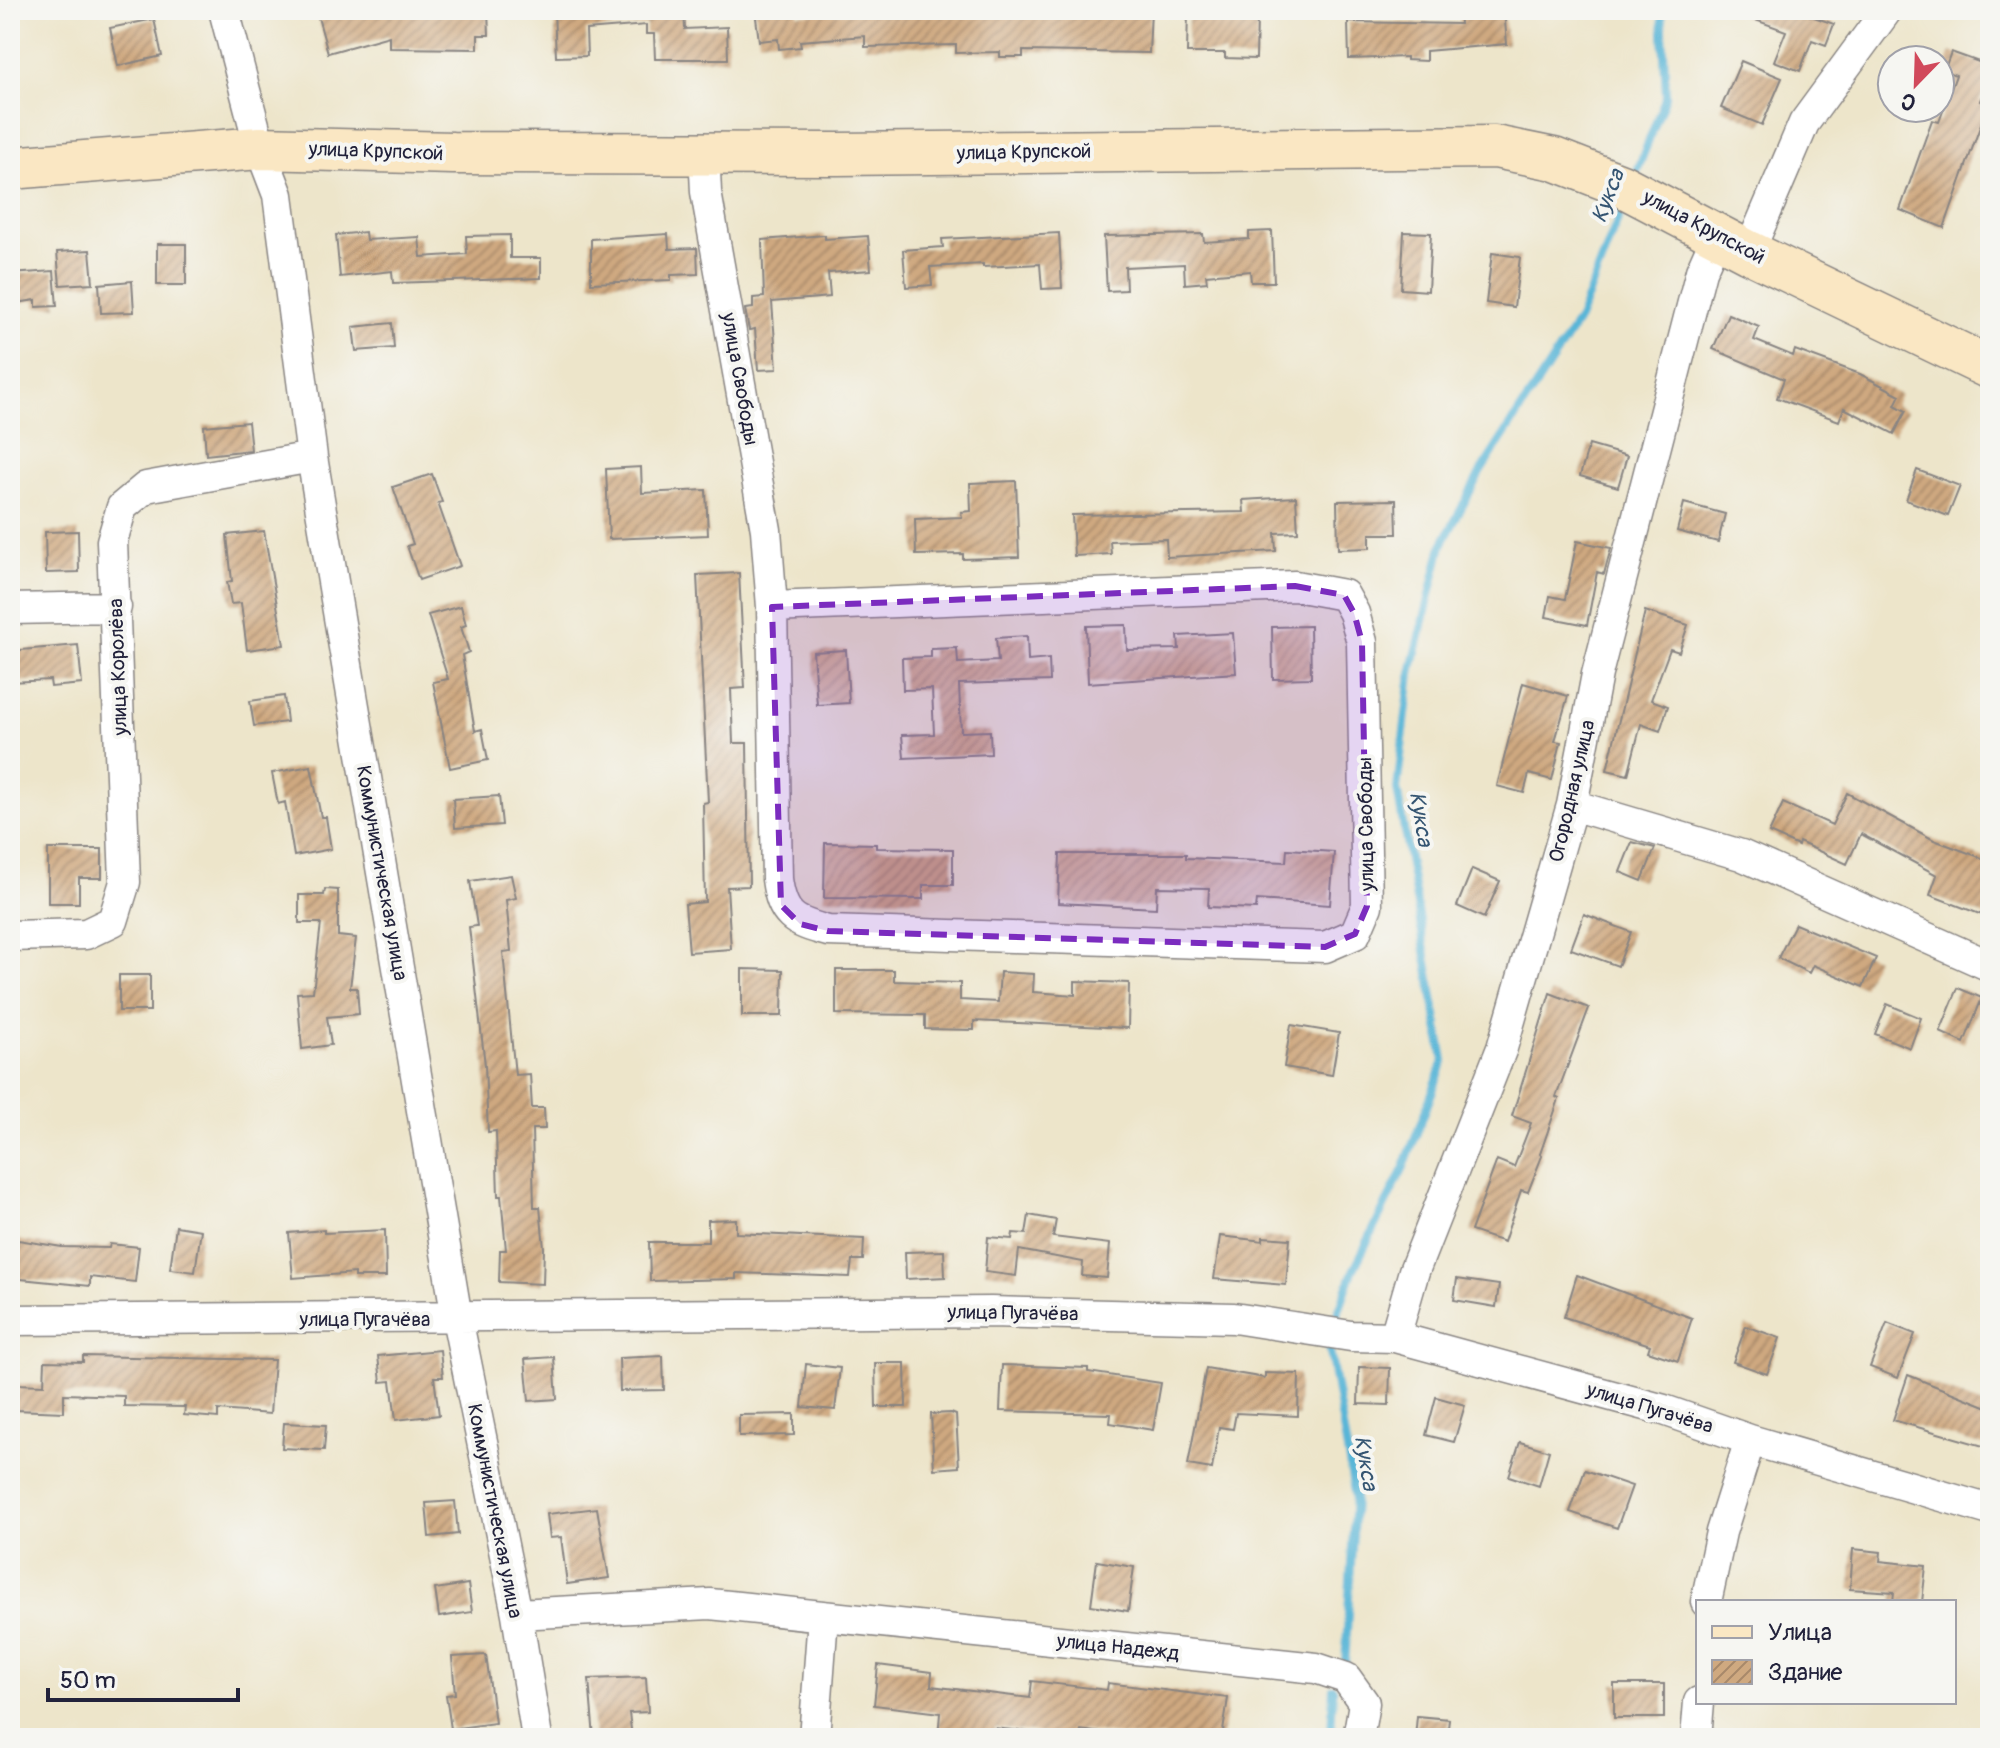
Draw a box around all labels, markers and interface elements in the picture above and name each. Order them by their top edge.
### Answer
north arrow [1876,44,1956,124]
text: С [1896,86,1920,117]
street label: улица Крупской [307,136,444,166]
street label: улица Крупской [955,138,1092,166]
water label: Кукса [1585,164,1632,227]
street label: улица Крупской [1638,184,1769,270]
street label: улица Свободы [716,310,764,447]
street label: улица Королёва [103,598,133,737]
street label: Огородная улица [1543,717,1601,865]
street label: улица Свободы [1352,757,1380,892]
street label: Коммунистическая улица [351,763,413,983]
water label: Кукса [1403,790,1439,850]
street label: улица Пугачёва [946,1299,1079,1327]
street label: улица Пугачёва [299,1307,430,1332]
street label: улица Пугачёва [1583,1377,1716,1439]
street label: Коммунистическая улица [462,1402,528,1620]
water label: Кукса [1348,1434,1384,1494]
legend [1696,1600,1956,1704]
text: Улица [1768,1618,1832,1647]
street label: улица Надежд [1055,1628,1180,1666]
scale bar [48,1652,238,1702]
text: Здание [1768,1658,1843,1687]
text: 50 m [60,1666,116,1695]

